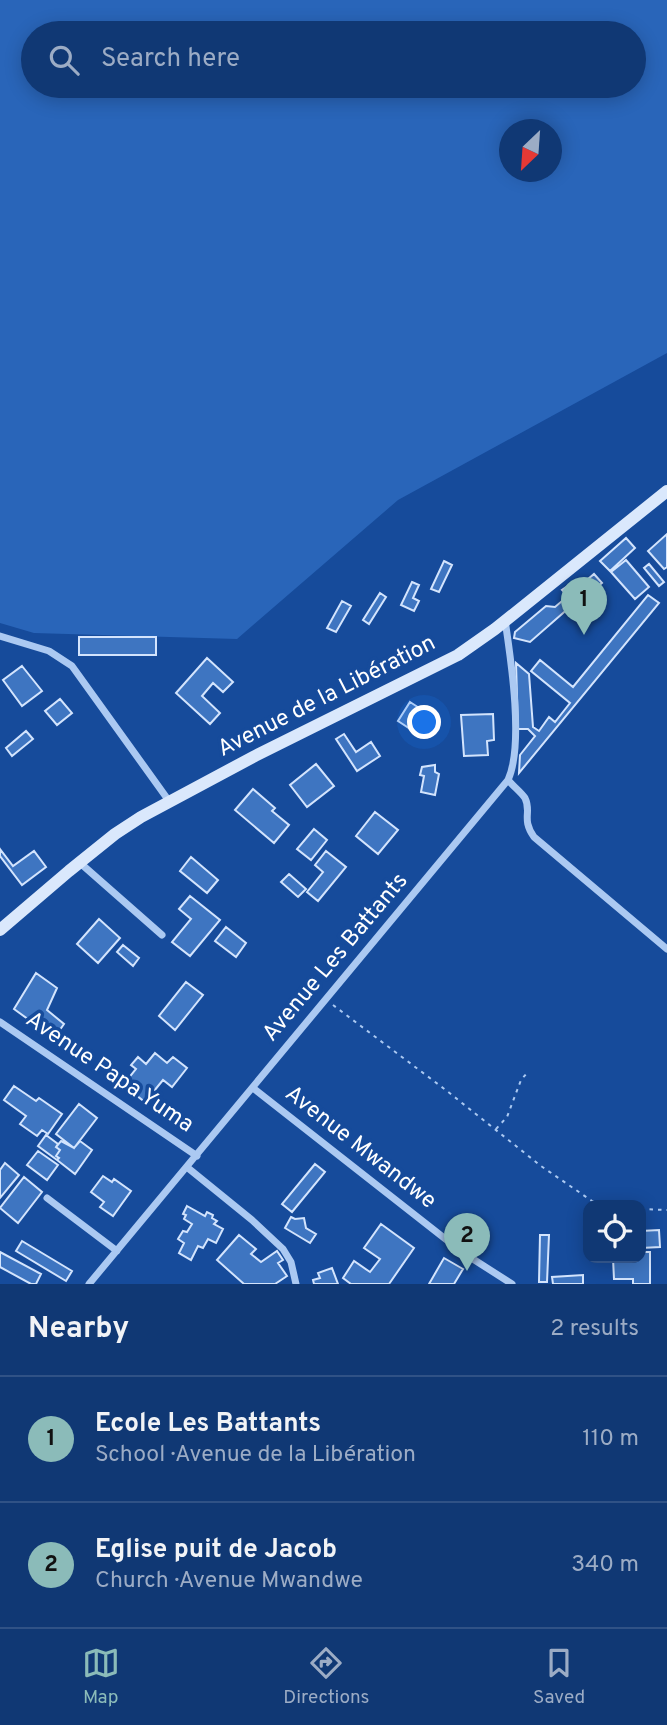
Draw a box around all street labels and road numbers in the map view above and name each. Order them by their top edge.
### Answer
street label: Avenue de la Libération [213,629,441,765]
street label: Avenue Les Battants [257,868,415,1048]
street label: Avenue Papa Yuma [19,1006,199,1140]
street label: Avenue Mwandwe [278,1080,442,1216]

